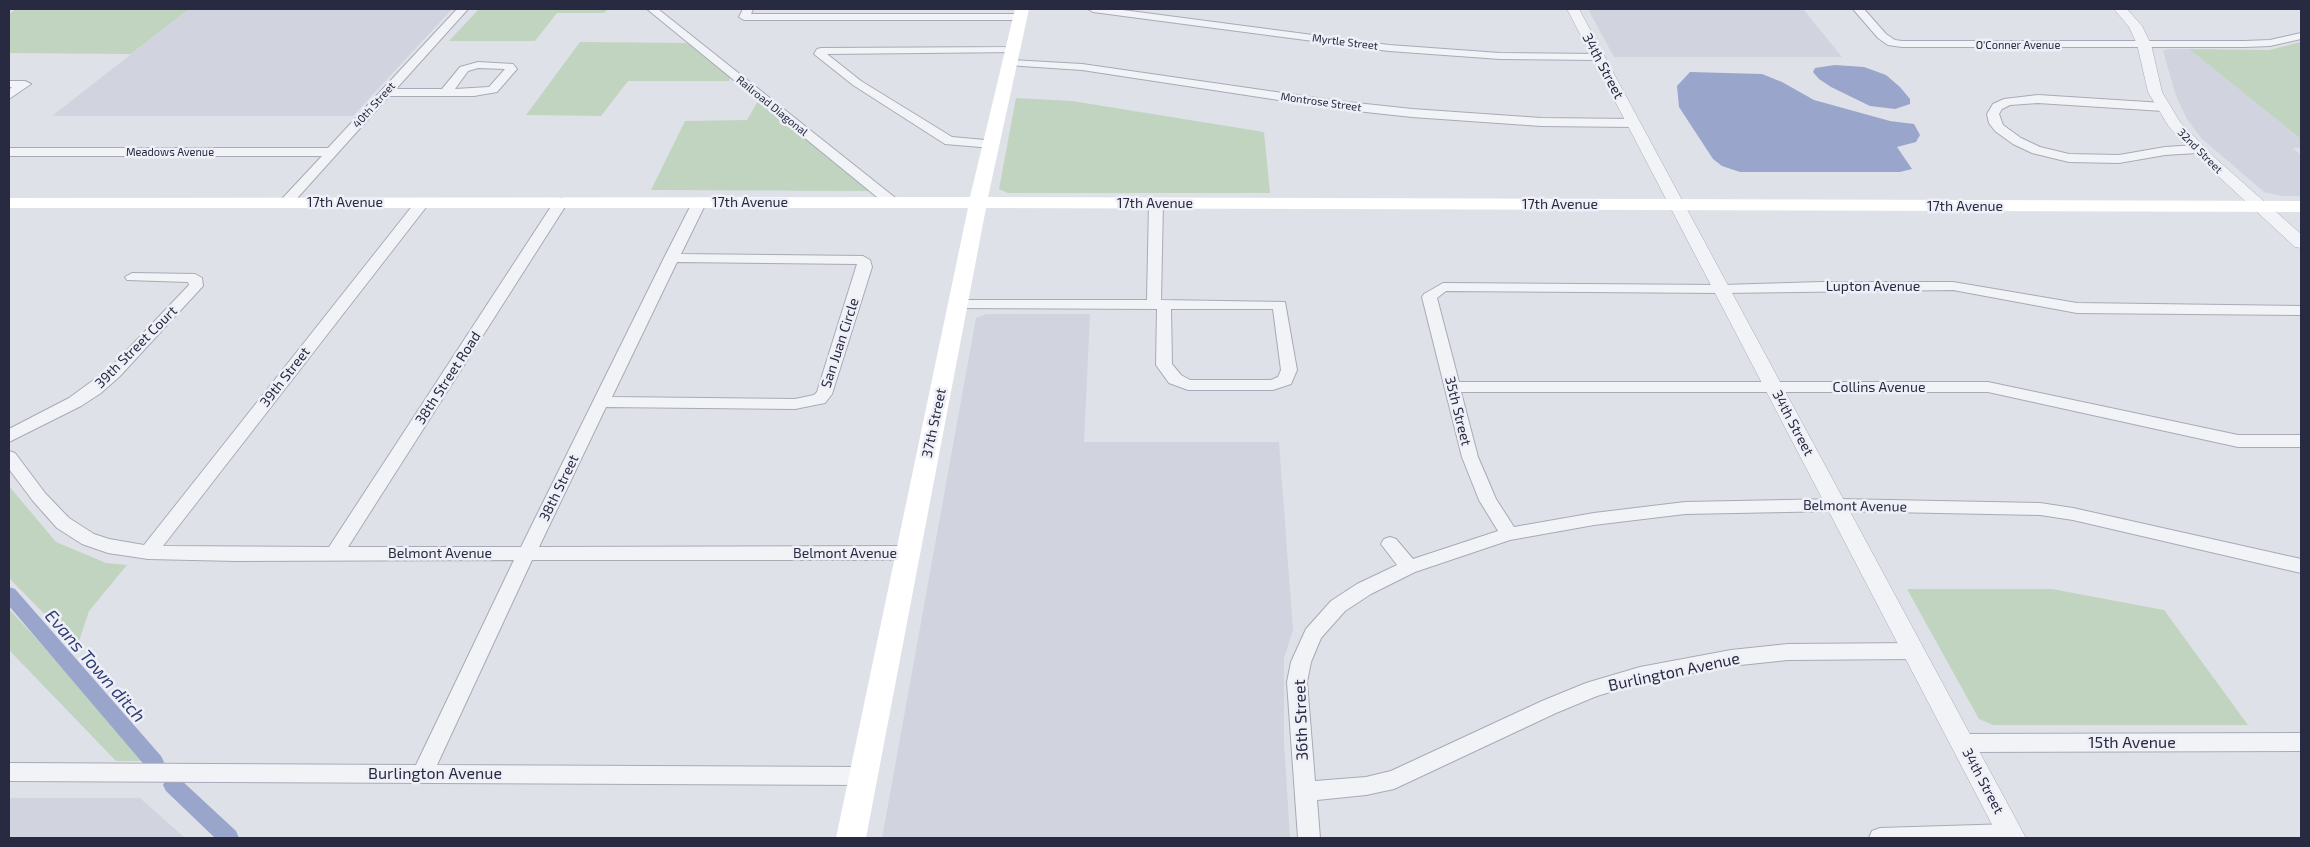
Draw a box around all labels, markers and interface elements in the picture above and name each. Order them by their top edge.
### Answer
street label: 34th Street [1579,30,1627,102]
street label: Myrtle Street [1311,31,1379,53]
street label: O'Conner Avenue [1976,38,2060,52]
street label: Railroad Diagonal [734,73,810,139]
street label: 40th Street [350,79,398,131]
street label: Montrose Street [1280,90,1362,114]
street label: 32nd Street [2175,126,2225,176]
street label: Meadows Avenue [126,145,214,159]
street label: 17th Avenue [307,194,383,210]
street label: 17th Avenue [712,194,788,210]
street label: 17th Avenue [1117,195,1193,211]
street label: 17th Avenue [1522,196,1598,212]
street label: 17th Avenue [1927,198,2003,214]
street label: Lupton Avenue [1826,278,1920,294]
street label: San Juan Circle [818,296,862,390]
street label: 39th Street Court [91,302,181,392]
street label: 38th Street Road [412,328,484,428]
street label: 39th Street [256,344,314,410]
street label: 35th Street [1441,375,1475,447]
street label: Collins Avenue [1832,379,1926,395]
street label: 37th Street [918,387,950,459]
street label: 34th Street [1769,387,1817,459]
street label: 38th Street [536,452,582,524]
street label: Belmont Avenue [1803,497,1907,515]
street label: Belmont Avenue [388,545,492,561]
street label: Belmont Avenue [793,545,897,561]
water label: Evans Town ditch [40,605,150,727]
street label: Burlington Avenue [1606,649,1742,695]
street label: 36th Street [1290,679,1312,761]
street label: 15th Avenue [2088,733,2176,753]
street label: 34th Street [1959,745,2007,817]
street label: Burlington Avenue [368,764,502,784]

